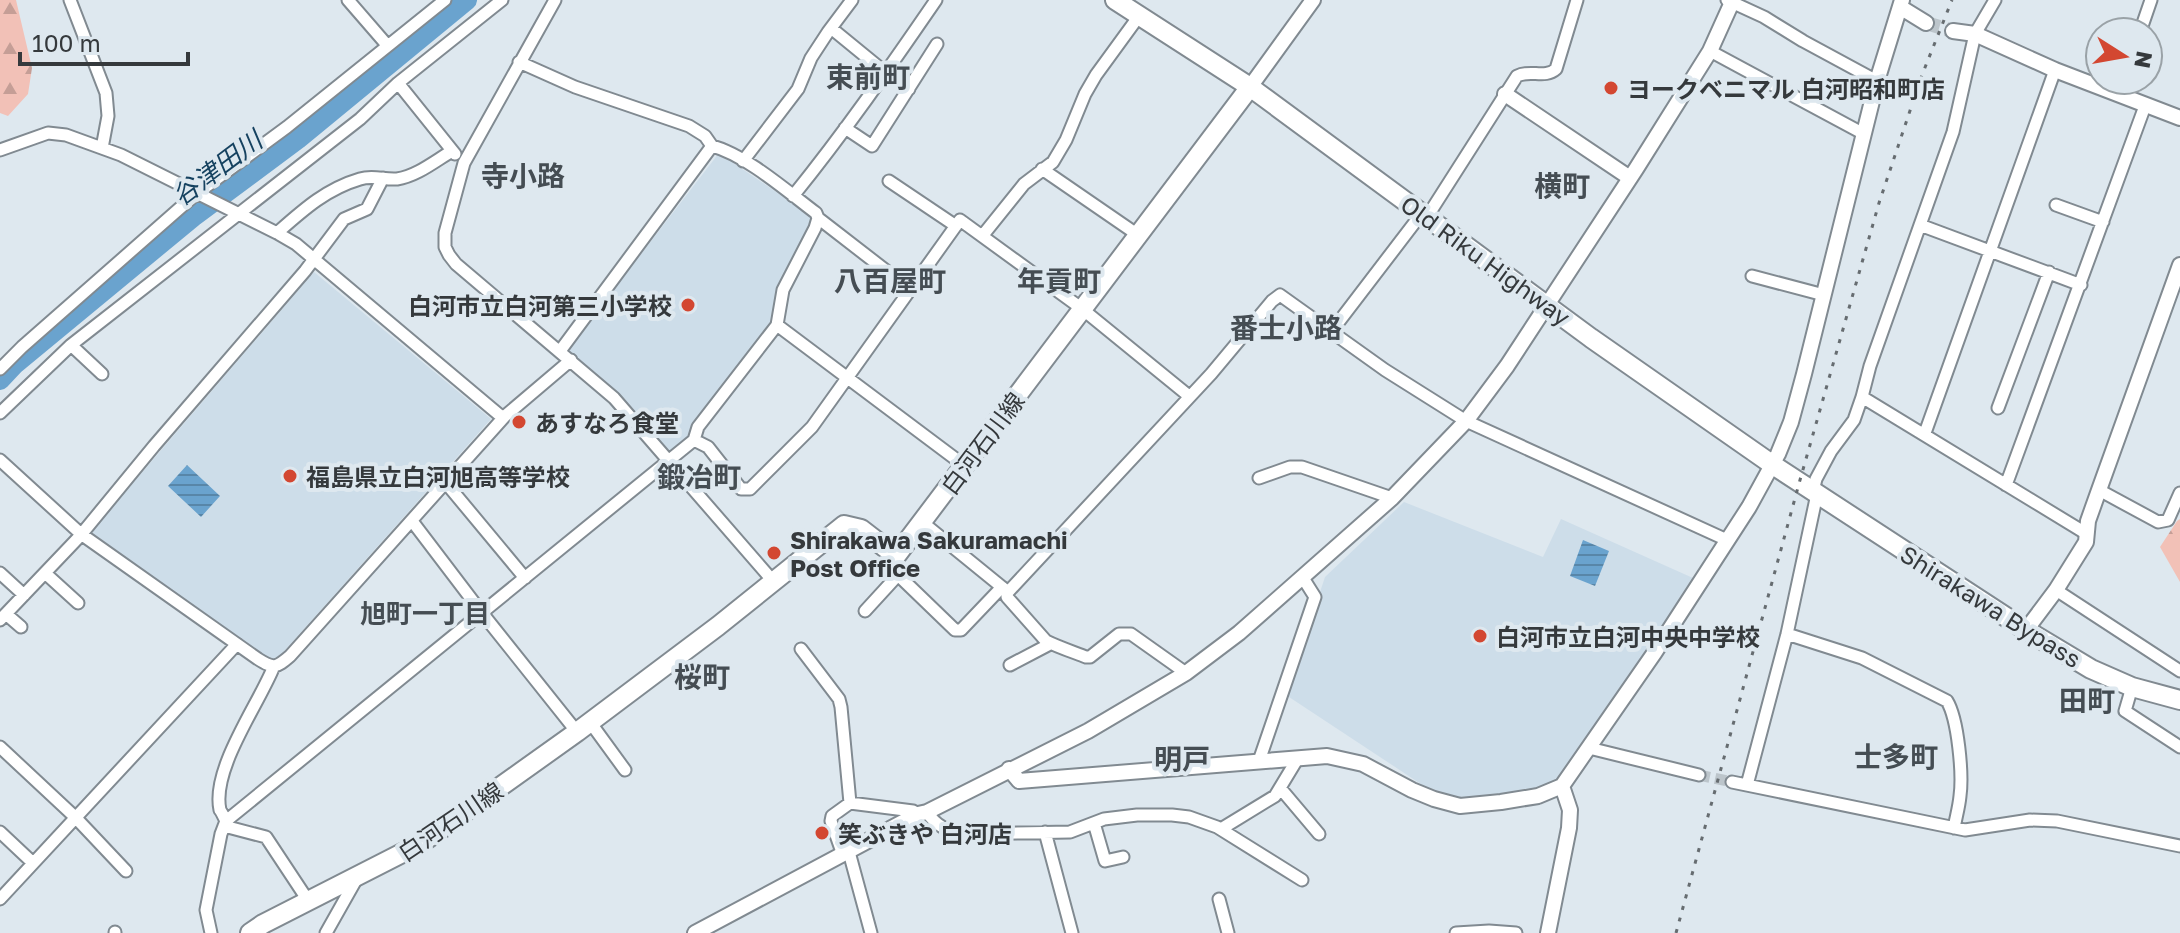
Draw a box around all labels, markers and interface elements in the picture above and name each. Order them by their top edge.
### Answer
scale bar [20,16,188,66]
north arrow [2084,16,2164,96]
text: 100 m [32,28,101,57]
text: N [2129,49,2159,71]
district label: 束前町 [826,60,910,93]
place label: ヨークベニマル 白河昭和町店 [1627,74,1945,103]
marker: ヨークベニマル 白河昭和町店 [1602,79,1620,97]
water label: 谷津田川 [166,123,270,212]
district label: 寺小路 [481,159,565,192]
district label: 横町 [1534,169,1590,202]
street label: Old Riku Highway [1396,189,1576,331]
district label: 八百屋町 [834,264,946,297]
district label: 年貢町 [1017,264,1101,297]
place label: 白河市立白河第三小学校 [408,291,672,320]
marker: 白河市立白河第三小学校 [679,296,697,314]
district label: 番士小路 [1230,311,1342,344]
street label: 白河石川線 [934,386,1030,500]
place label: あすなろ食堂 [535,408,679,437]
marker: あすなろ食堂 [510,413,528,431]
district label: 鍛冶町 [657,460,741,493]
place label: 福島県立白河旭高等学校 [306,462,570,491]
marker: 福島県立白河旭高等学校 [281,467,299,485]
place label: Shirakawa Sakuramachi Post Office [790,525,1068,582]
street label: Shirakawa Bypass [1895,539,2087,673]
marker: Shirakawa Sakuramachi Post Office [765,544,783,562]
district label: 旭町一丁目 [360,598,490,629]
place label: 白河市立白河中央中学校 [1496,622,1760,651]
marker: 白河市立白河中央中学校 [1471,627,1489,645]
district label: 桜町 [674,660,730,693]
district label: 田町 [2059,684,2115,717]
district label: 士多町 [1854,740,1938,773]
district label: 明戸 [1154,742,1210,775]
street label: 白河石川線 [392,775,508,867]
place label: 笑ぶきや 白河店 [838,819,1012,848]
marker: 笑ぶきや 白河店 [813,824,831,842]

